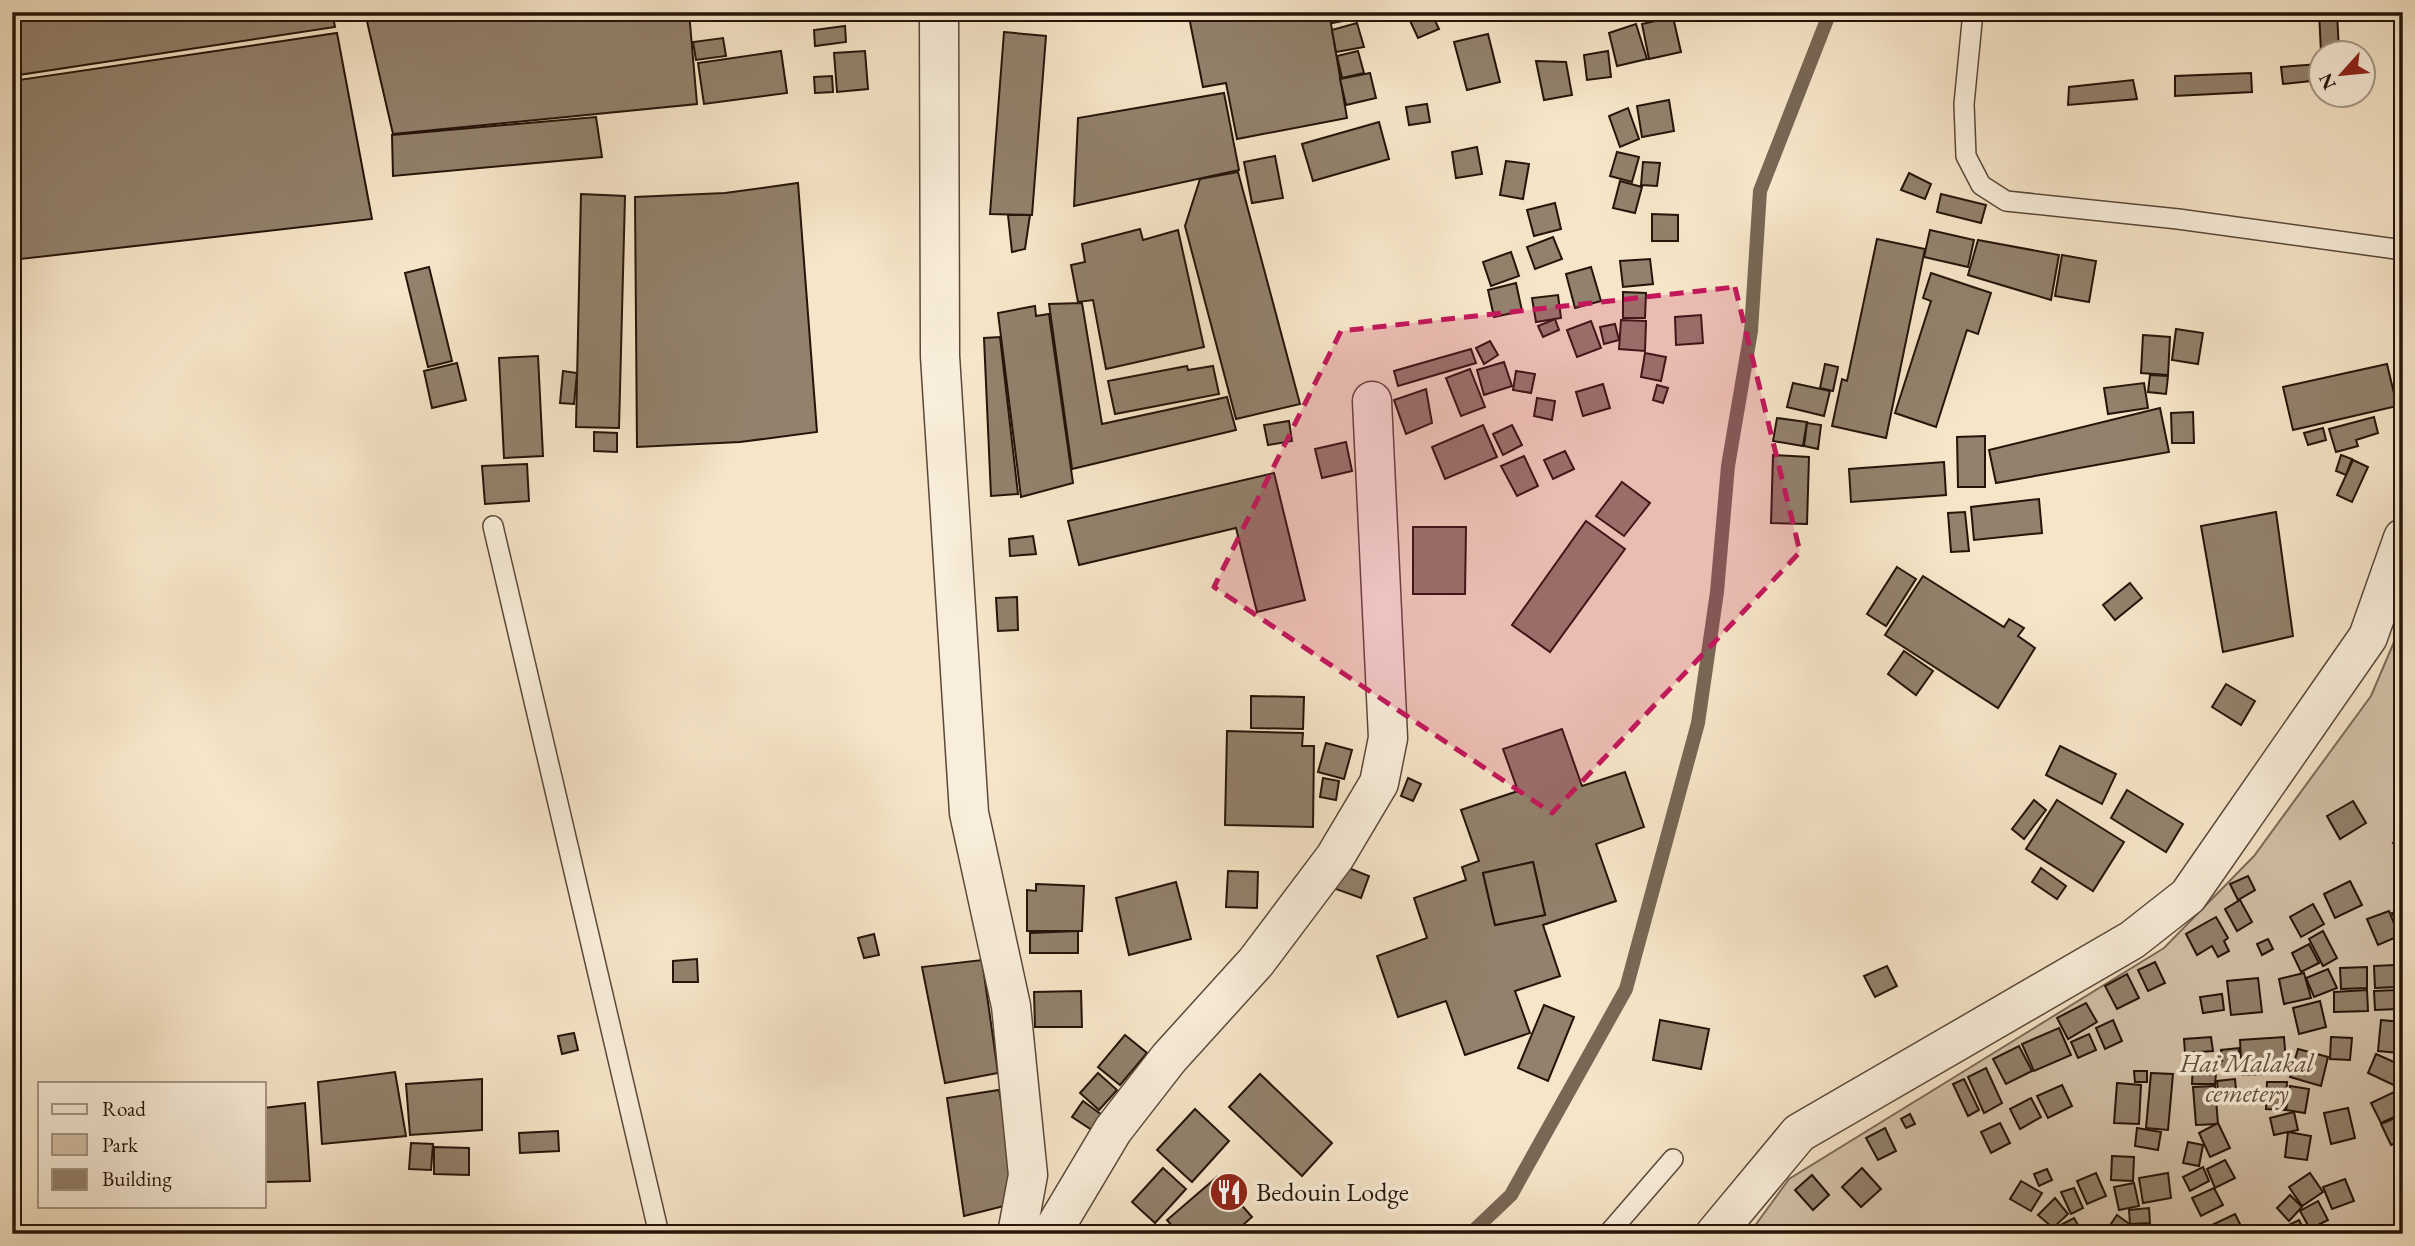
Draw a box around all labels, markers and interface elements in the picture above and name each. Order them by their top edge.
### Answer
north arrow [2306,38,2376,108]
text: N [2312,68,2342,94]
park label: Hai Malakal cemetery [2179,1046,2314,1110]
legend [38,1082,266,1208]
text: Road [102,1095,146,1122]
text: Park [102,1131,139,1158]
text: Building [102,1165,172,1192]
restaurant icon: Bedouin Lodge [1208,1171,1250,1213]
place label: Bedouin Lodge [1256,1175,1409,1209]

